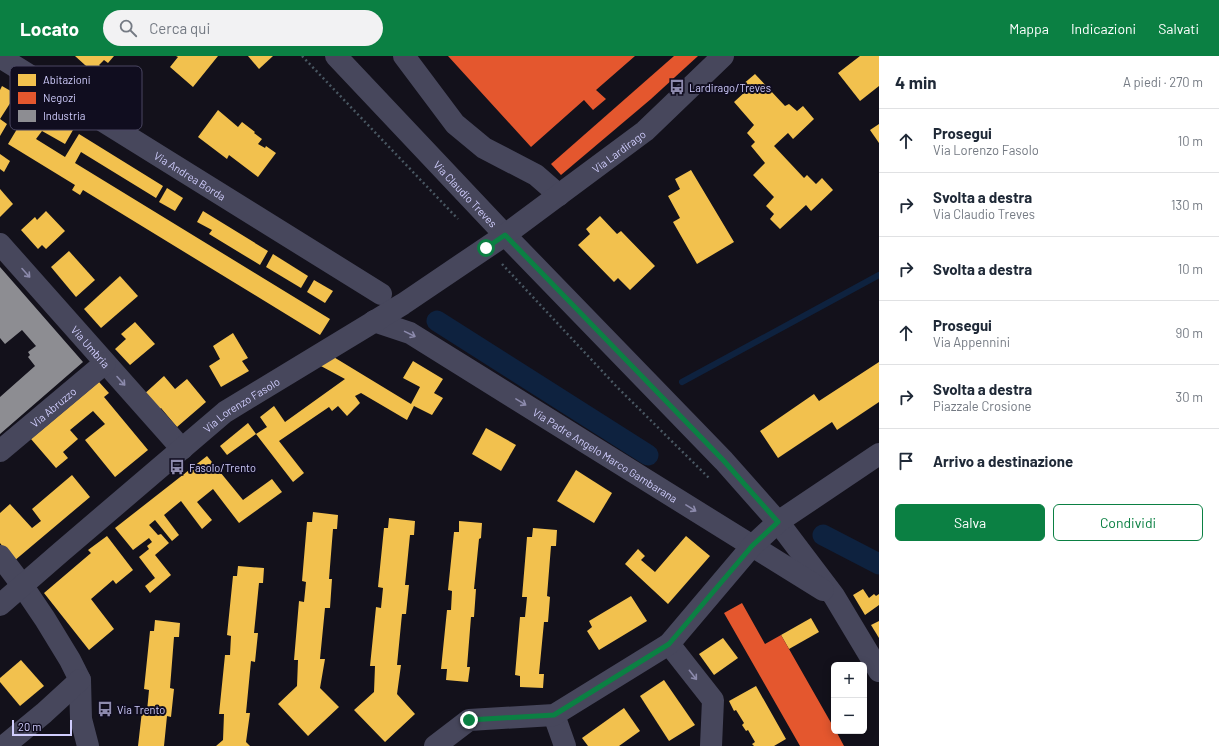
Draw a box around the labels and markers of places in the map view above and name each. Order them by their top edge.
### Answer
bus stop icon: Lardirago/Treves [668,78,686,96]
place label: Lardirago/Treves [689,81,771,94]
bus stop icon: Fasolo/Trento [168,458,186,476]
place label: Fasolo/Trento [189,461,256,474]
bus stop icon: Via Trento [96,700,114,718]
place label: Via Trento [117,703,165,716]

